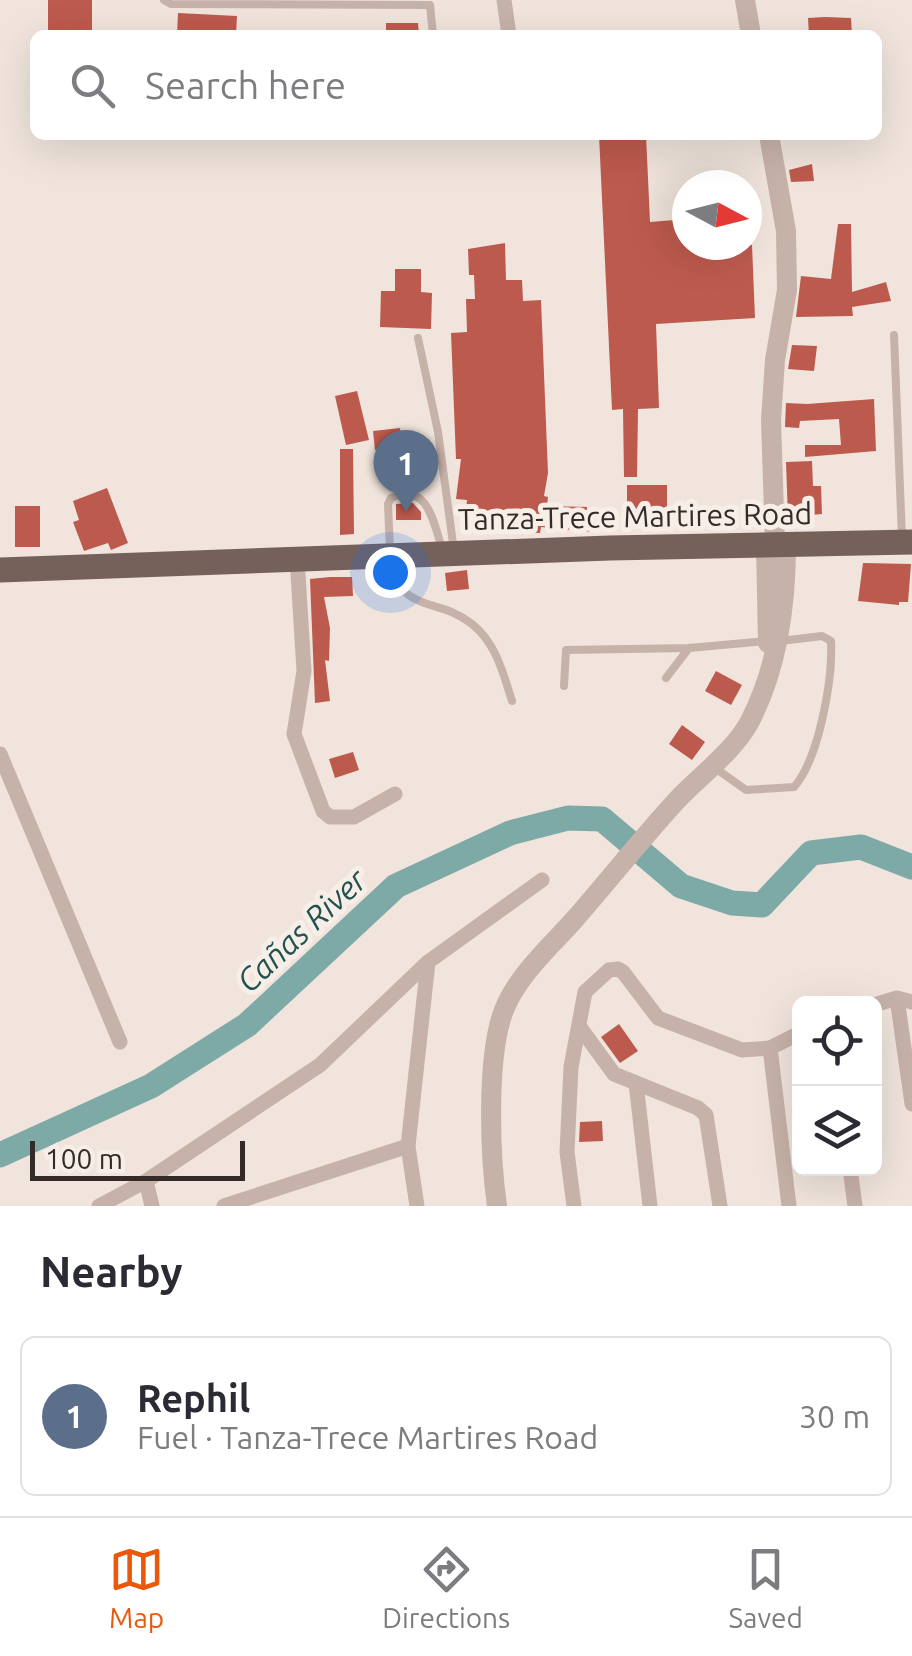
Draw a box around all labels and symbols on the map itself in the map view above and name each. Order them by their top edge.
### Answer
north arrow [672,170,762,260]
pin: 1 [374,430,438,512]
street label: Tanza-Trece Martires Road [458,496,812,536]
your location [365,547,416,598]
water label: Cañas River [229,861,374,999]
scale bar [30,1136,245,1180]

